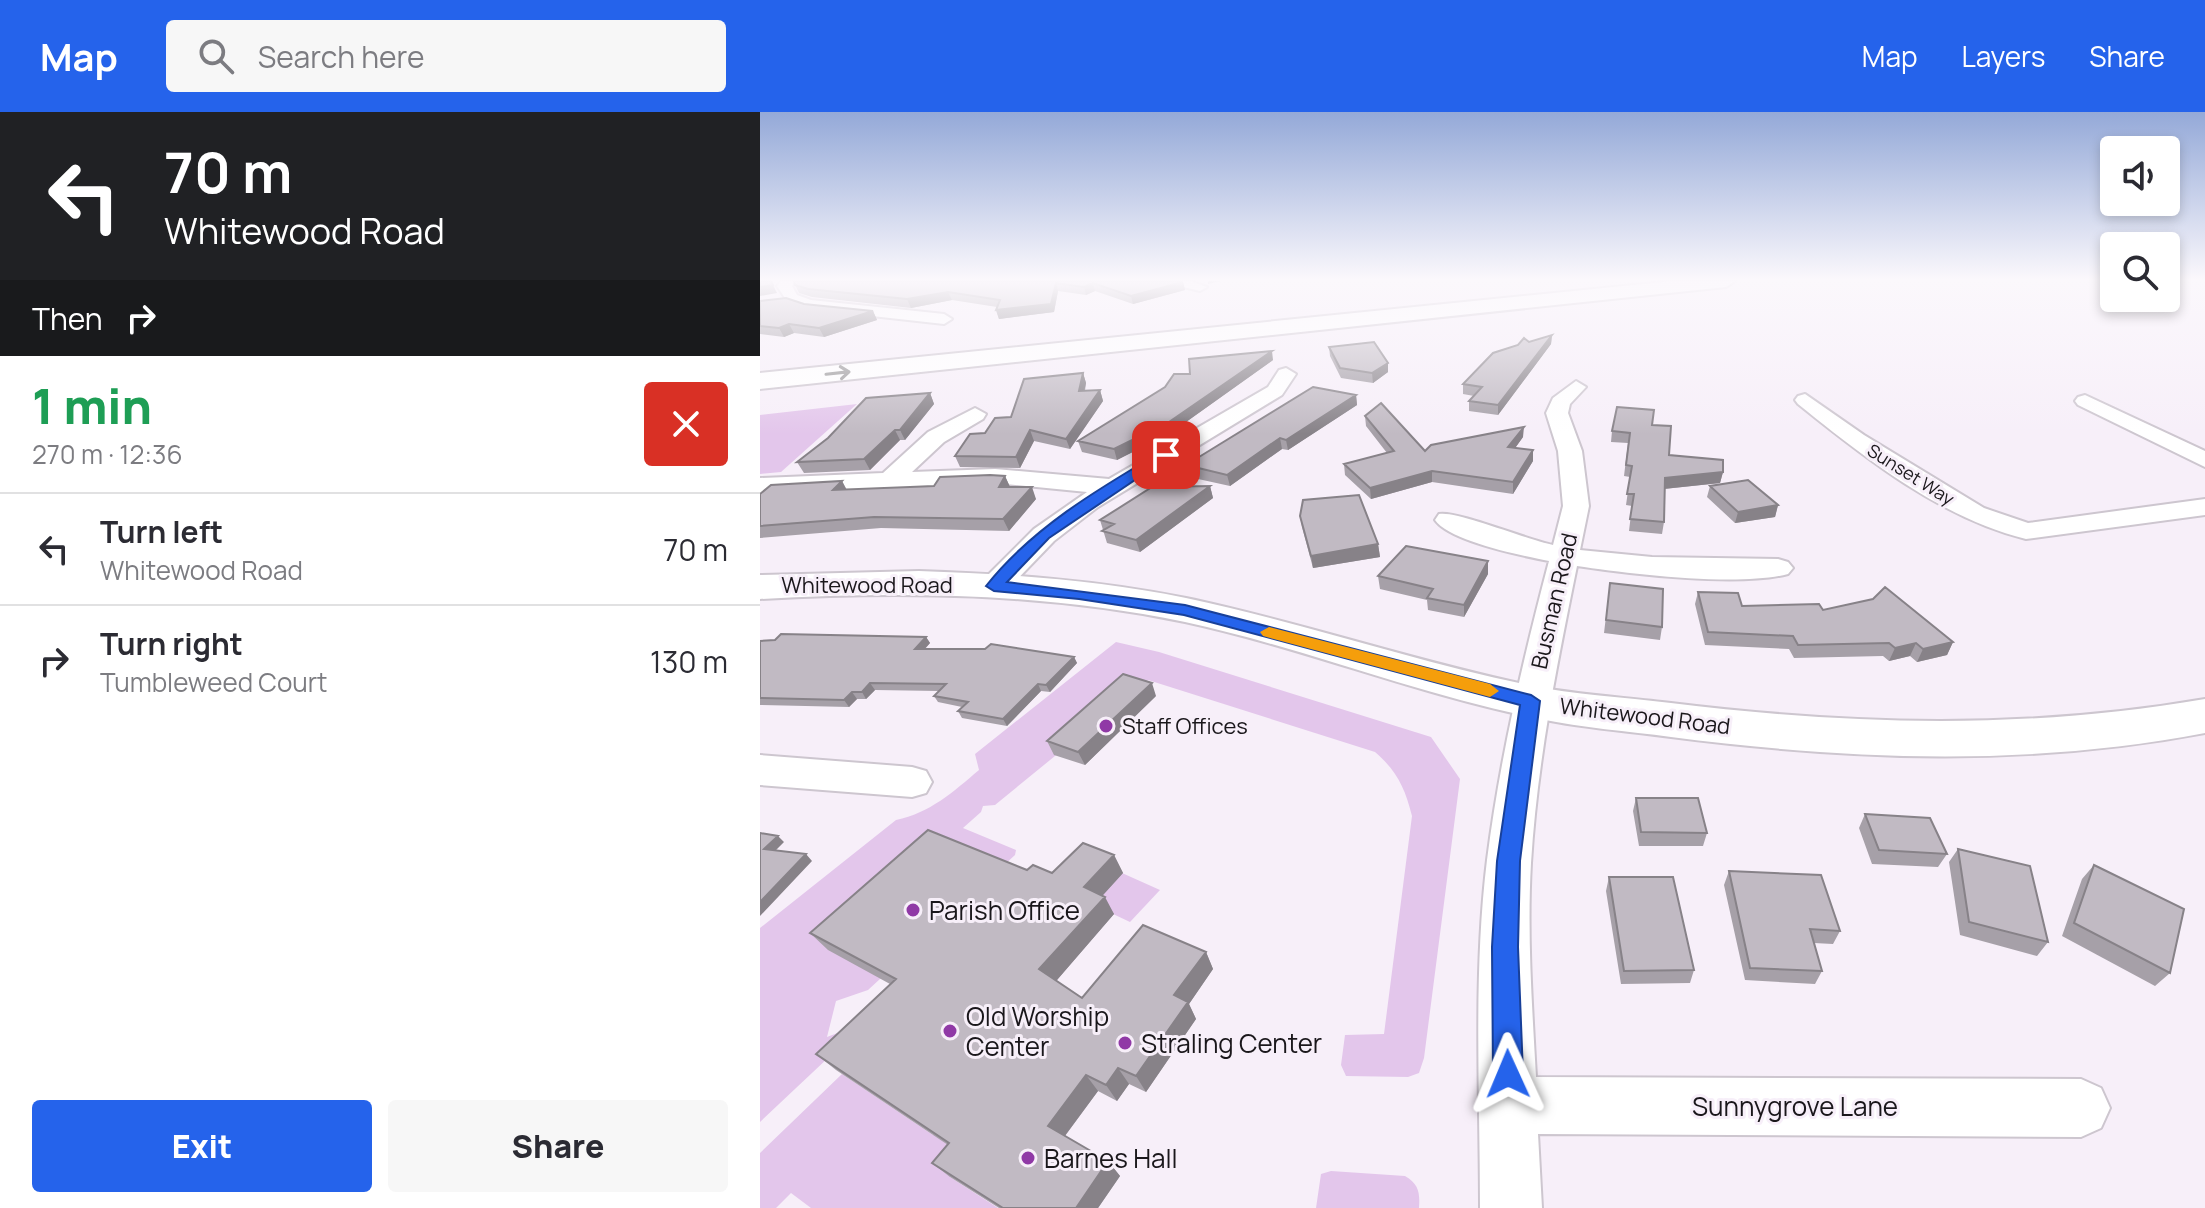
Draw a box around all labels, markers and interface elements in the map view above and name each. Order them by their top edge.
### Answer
search box [166,20,726,92]
text: Map [40,30,118,82]
icon: search [194,34,238,78]
text: Search here [258,36,425,77]
text: Map [1862,37,1918,75]
text: Layers [1962,37,2045,75]
text: Share [2089,37,2165,75]
text: 70 m [164,133,292,210]
map controls [2100,136,2180,312]
button: sound [2100,136,2180,216]
icon: left [32,144,136,248]
text: Whitewood Road [164,206,445,255]
button: search [2100,232,2180,312]
icon: right [119,296,163,340]
text: Then [32,298,103,339]
one-way arrow [824,366,851,381]
text: 1 min [32,373,152,438]
button: close [644,382,728,466]
pin [1132,421,1200,489]
icon: arrive [1144,433,1188,477]
text: 270 m · 12:36 [32,436,183,472]
street label: Sunset Way [1863,438,1959,510]
text: Turn left [100,511,223,552]
icon: left [32,527,76,571]
text: 70 m [663,529,728,570]
street label: Busman Road [1524,530,1584,672]
text: Whitewood Road [100,552,303,588]
street label: Whitewood Road [781,570,953,600]
text: Turn right [100,623,243,664]
icon: right [32,639,76,683]
text: 130 m [650,641,728,682]
text: Tumbleweed Court [100,664,328,700]
street label: Whitewood Road [1558,691,1732,741]
place label: Staff Offices [1122,711,1248,741]
marker: Staff Offices [1097,717,1115,735]
place label: Parish Office [929,892,1080,928]
marker: Parish Office [904,901,922,919]
place label: Old Worship Center [966,998,1109,1064]
marker: Old Worship Center [941,1022,959,1040]
place label: Straling Center [1141,1025,1322,1061]
position arrow [1466,1032,1550,1116]
marker: Straling Center [1116,1034,1134,1052]
street label: Sunnygrove Lane [1692,1088,1898,1124]
button: Exit [32,1100,372,1192]
button: Share [388,1100,728,1192]
place label: Barnes Hall [1044,1140,1178,1176]
marker: Barnes Hall [1019,1149,1037,1167]

